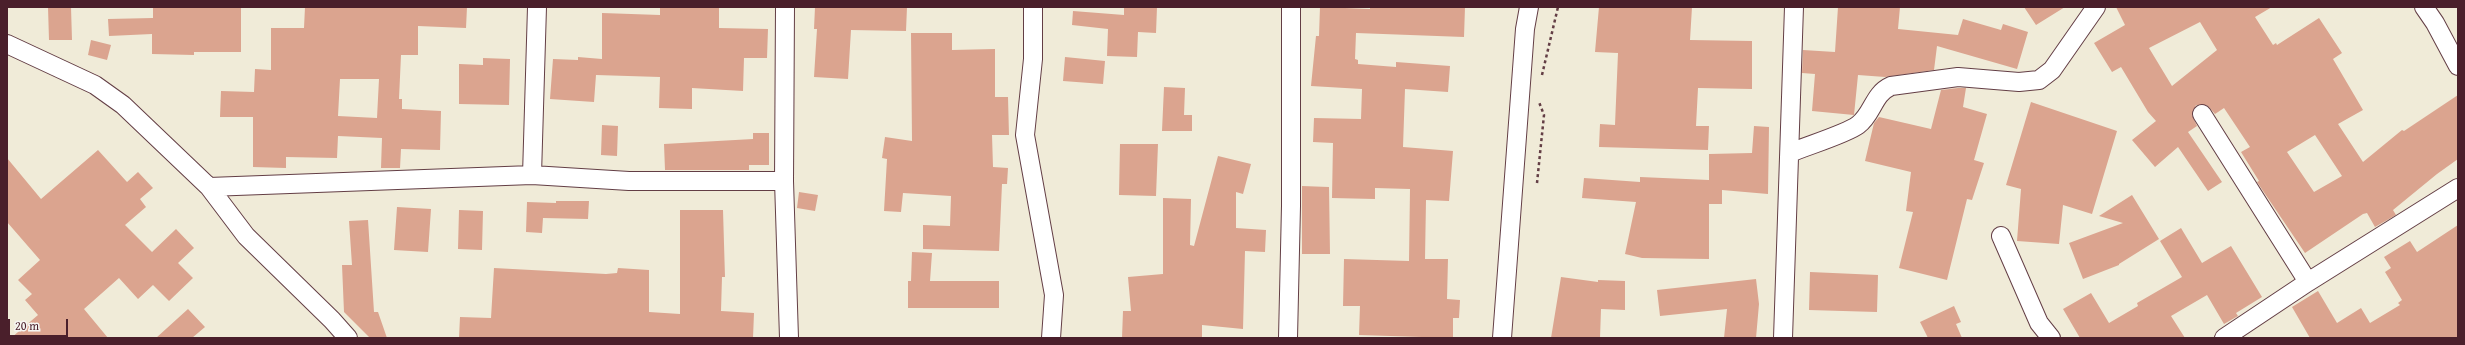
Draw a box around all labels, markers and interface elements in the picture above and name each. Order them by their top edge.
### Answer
scale bar [10,311,70,337]
text: 20 m [15,317,39,334]

